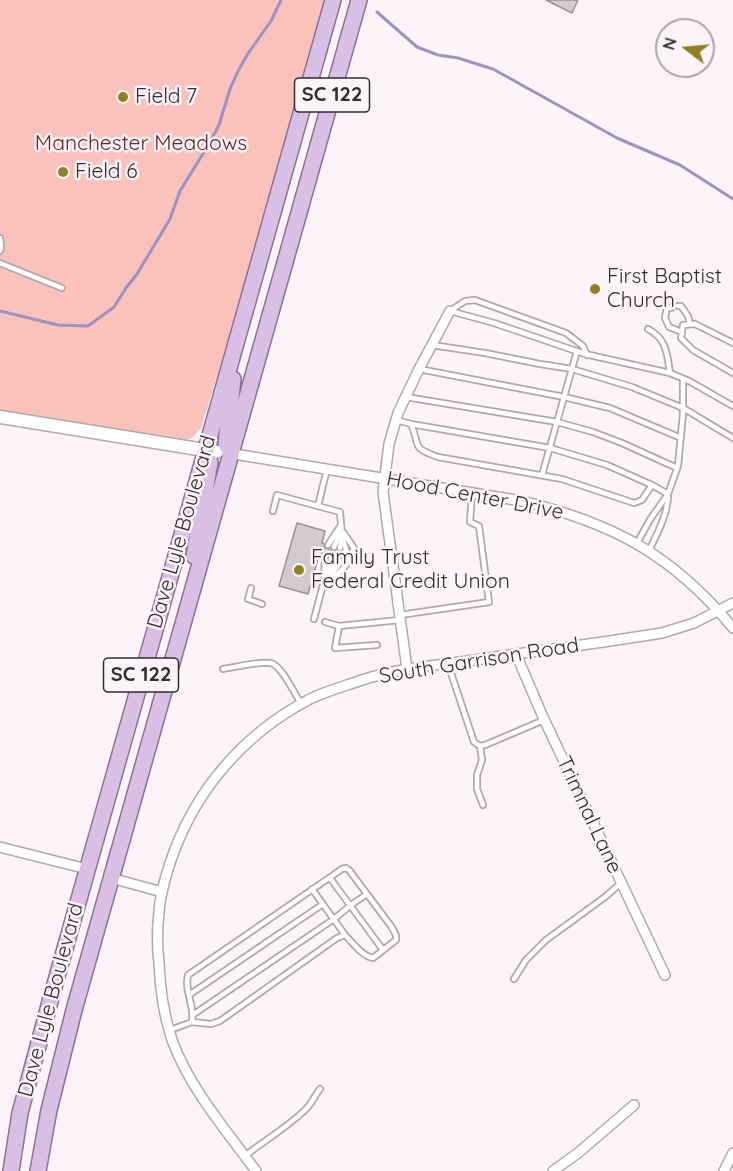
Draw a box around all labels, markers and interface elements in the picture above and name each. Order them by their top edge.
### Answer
north arrow [655,18,715,78]
text: N [658,35,681,52]
road number: SC 122 [294,78,370,112]
place label: Field 7 [135,84,197,110]
marker: Field 7 [116,90,130,104]
park label: Manchester Meadows [35,131,247,157]
place label: Field 6 [75,159,138,185]
marker: Field 6 [56,165,70,179]
place label: First Baptist Church [607,264,722,314]
marker: First Baptist Church [588,282,602,296]
street label: Dave Lyle Boulevard [142,432,222,632]
street label: Hood Center Drive [384,466,566,526]
place label: Family Trust Federal Credit Union [311,545,510,595]
marker: Family Trust Federal Credit Union [292,563,306,577]
street label: South Garrison Road [377,633,581,689]
road number: SC 122 [104,658,178,692]
street label: Trimnal Lane [551,752,627,878]
street label: Dave Lyle Boulevard [13,900,89,1100]

